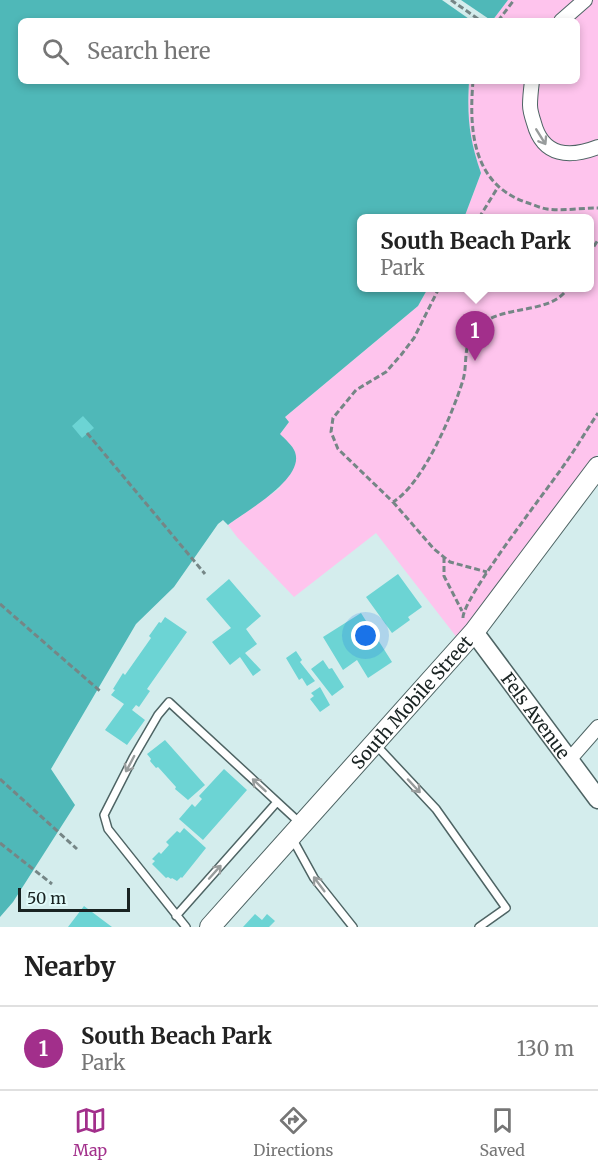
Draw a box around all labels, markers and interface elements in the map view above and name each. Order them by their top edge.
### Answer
search box [18,18,580,84]
icon: search [39,35,72,68]
text: Search here [87,37,210,65]
one-way arrow [534,128,547,145]
popup [357,214,594,292]
text: South Beach Park [380,227,571,255]
text: Park [380,255,425,280]
pin: 1 [456,312,494,361]
your location [351,621,380,650]
street label: South Mobile Street [346,631,477,773]
street label: Fels Avenue [496,668,576,763]
one-way arrow [124,755,136,772]
one-way arrow [251,778,266,792]
one-way arrow [407,778,422,793]
one-way arrow [208,865,222,880]
one-way arrow [312,876,325,892]
scale bar [18,885,130,912]
text: 50 m [27,888,66,908]
text: Nearby [24,950,116,983]
text: South Beach Park [81,1022,272,1050]
text: 1 [39,1036,48,1061]
text: 130 m [517,1036,574,1061]
text: Park [81,1050,125,1075]
tab: Map [73,1104,107,1160]
tab: Directions [253,1104,333,1160]
tab: Saved [480,1104,525,1160]

